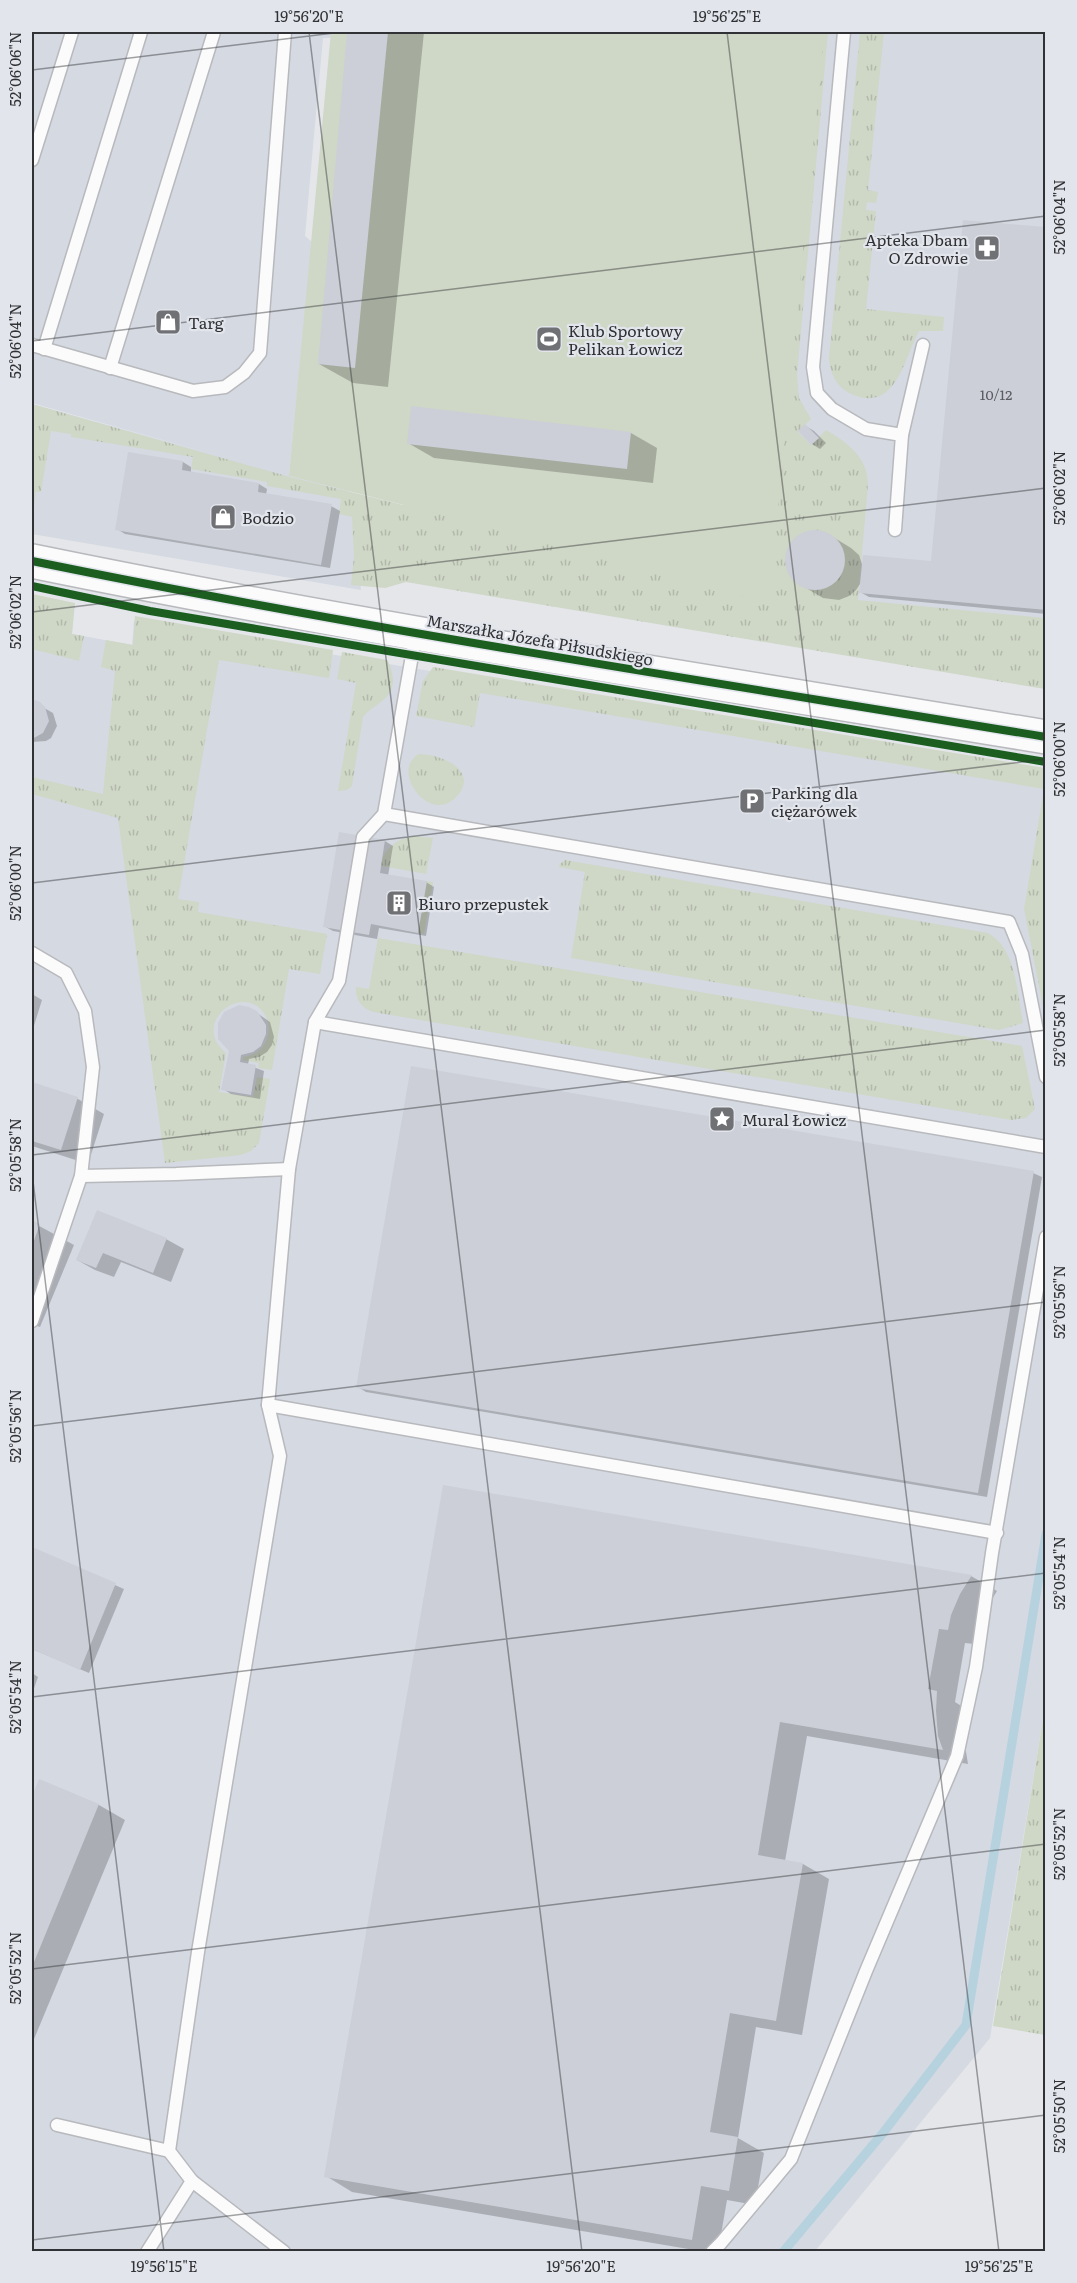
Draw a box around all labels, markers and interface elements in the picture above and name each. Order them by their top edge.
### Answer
text: 19°56'20"E [274,4,344,27]
text: 19°56'25"E [693,4,761,27]
text: 52°06'06"N [3,31,26,107]
text: 52°06'04"N [1047,179,1070,255]
place label: Apteka Dbam O Zdrowie [865,227,968,269]
pharmacy icon: Apteka Dbam O Zdrowie [972,233,1002,263]
text: 52°06'04"N [3,303,26,379]
shop icon: Targ [153,307,183,337]
place label: Targ [188,310,224,334]
place label: Klub Sportowy Pelikan Łowicz [568,318,684,360]
sports icon: Klub Sportowy Pelikan Łowicz [534,324,564,354]
house number: 10/12 [980,384,1012,404]
text: 52°06'02"N [1047,451,1070,525]
shop icon: Bodzio [208,502,238,532]
place label: Bodzio [242,505,294,529]
text: 52°06'02"N [3,575,26,649]
street label: Marszałka Józefa Piłsudskiego [425,607,655,671]
text: 52°06'00"N [1047,721,1070,797]
place label: Parking dla ciężarówek [771,780,858,822]
parking icon: Parking dla ciężarówek [737,786,767,816]
text: 52°06'00"N [3,845,26,921]
building icon: Biuro przepustek [384,888,414,918]
place label: Biuro przepustek [418,891,549,915]
text: 52°05'58"N [1047,993,1070,1067]
place icon: Mural Łowicz [707,1104,737,1134]
place label: Mural Łowicz [742,1107,847,1131]
text: 52°05'58"N [3,1118,26,1192]
text: 52°05'56"N [1047,1265,1070,1339]
text: 52°05'56"N [3,1389,26,1463]
text: 52°05'54"N [1047,1536,1070,1610]
text: 52°05'54"N [3,1660,26,1734]
text: 52°05'52"N [1047,1807,1070,1881]
text: 52°05'52"N [3,1931,26,2005]
text: 52°05'50"N [1047,2079,1070,2153]
text: 19°56'15"E [130,2254,198,2277]
text: 19°56'20"E [546,2254,616,2277]
text: 19°56'25"E [965,2254,1033,2277]

